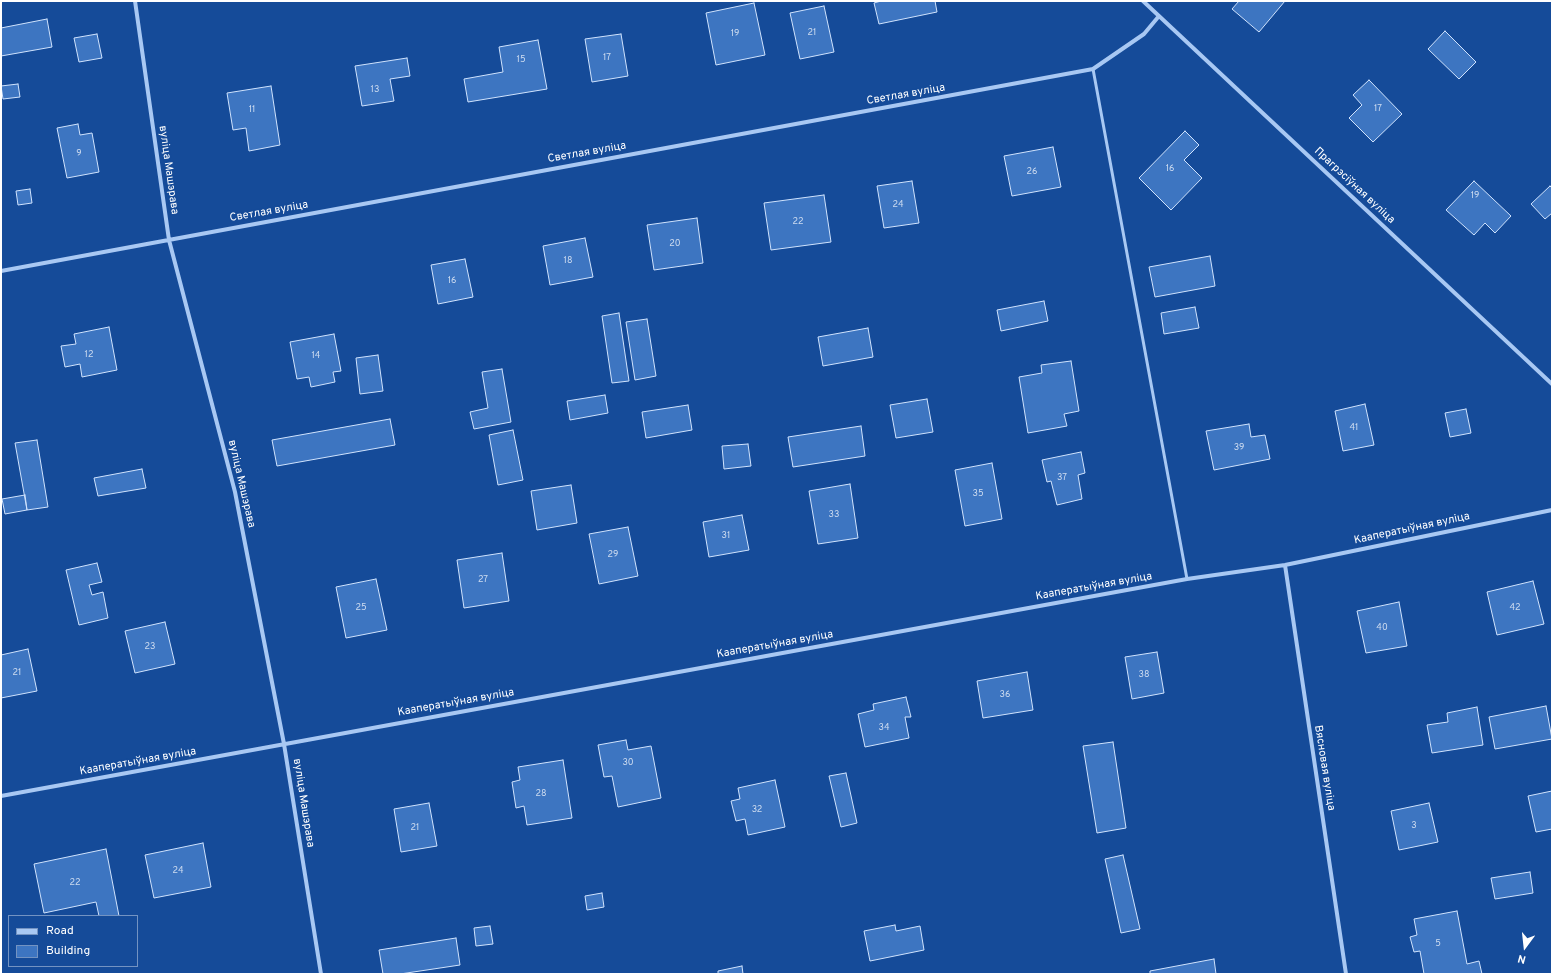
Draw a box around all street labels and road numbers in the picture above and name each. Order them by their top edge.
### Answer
street label: Светлая вуліца [866,82,946,108]
street label: вуліца Машэрава [155,125,181,215]
street label: Светлая вуліца [547,140,627,166]
street label: Прагрэсіўная вуліца [1311,145,1397,227]
street label: Светлая вуліца [229,199,309,225]
street label: вуліца Машэрава [224,439,258,529]
street label: Кааператыўная вуліца [1353,510,1471,548]
street label: Кааператыўная вуліца [1035,570,1153,604]
street label: Кааператыўная вуліца [716,628,834,662]
street label: Кааператыўная вуліца [397,686,515,720]
street label: Вясновая вуліца [1311,724,1337,812]
street label: Кааператыўная вуліца [79,745,197,779]
street label: вуліца Машэрава [289,758,317,848]

